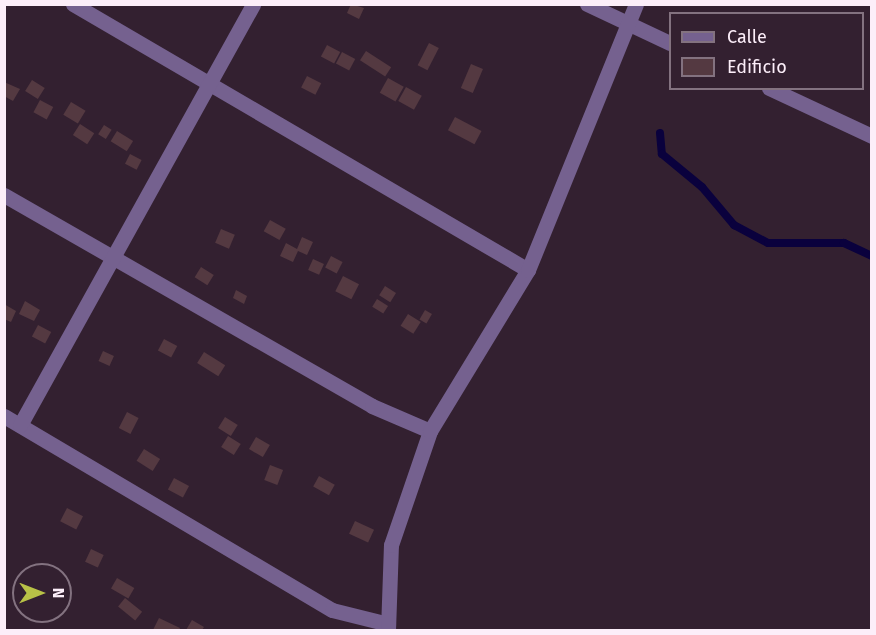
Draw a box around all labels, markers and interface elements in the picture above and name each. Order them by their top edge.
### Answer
legend [669,12,864,90]
text: Calle [727,26,767,48]
text: Edificio [727,56,787,78]
north arrow [12,563,72,623]
text: N [49,588,68,598]

